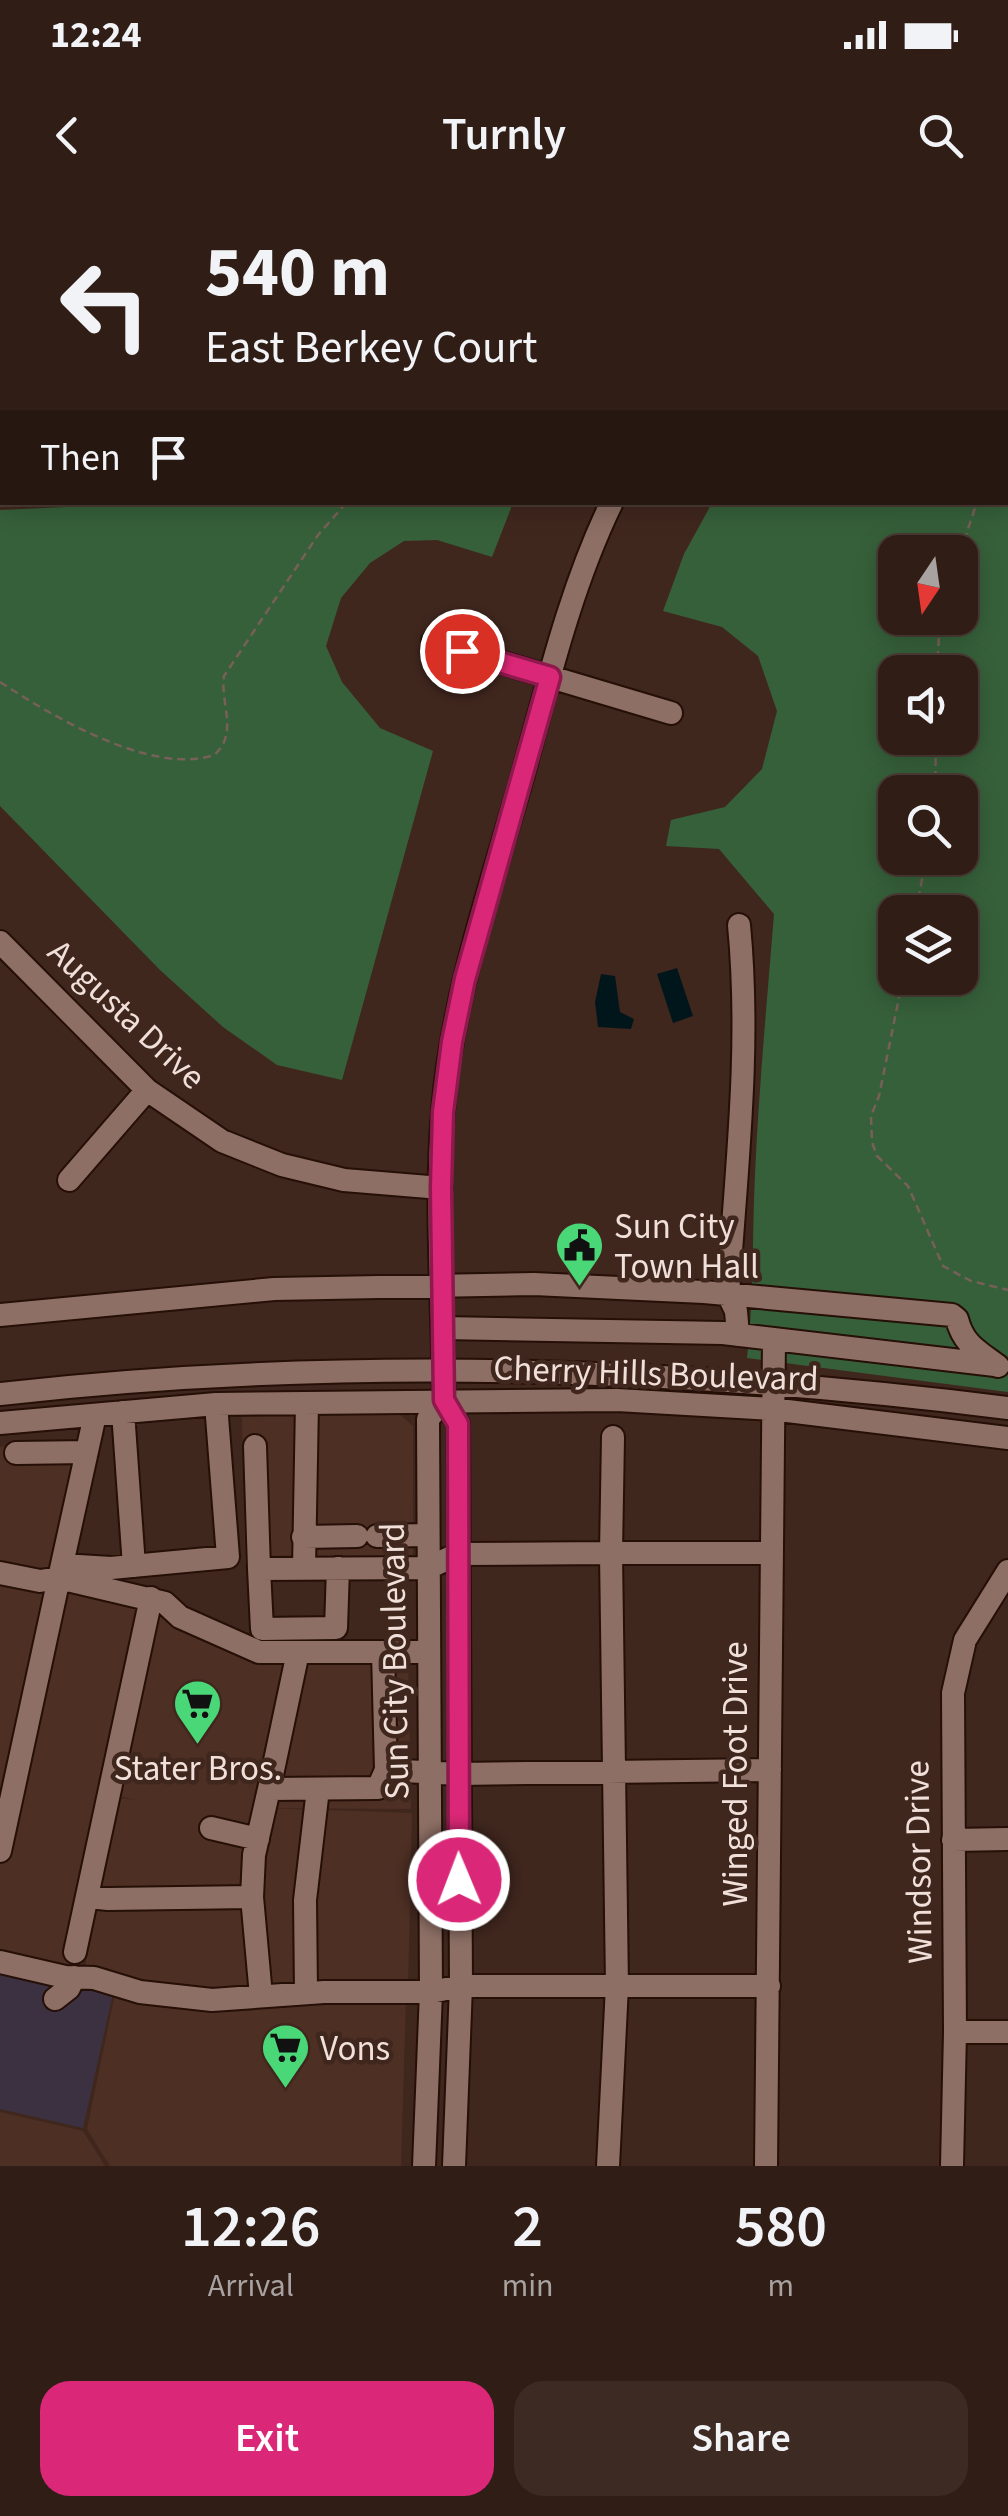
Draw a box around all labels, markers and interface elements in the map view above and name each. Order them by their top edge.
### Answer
text: 12:24 [50,8,142,62]
text: Turnly [442,103,566,167]
icon: back [40,108,95,163]
icon: search [913,108,968,163]
text: 540 m [205,223,390,323]
icon: left [40,240,170,370]
text: East Berkey Court [205,316,537,380]
icon: arrive [141,430,196,485]
text: Then [40,431,121,485]
north arrow [878,535,978,635]
map controls [878,535,978,995]
pin [420,609,505,694]
icon: arrive [435,624,490,679]
button: sound [878,655,978,755]
button: search [878,775,978,875]
button: layers [878,895,978,995]
street label: Augusta Drive [36,928,217,1101]
place label: Sun City Town Hall [614,1202,759,1292]
public building icon: Sun City Town Hall [553,1220,605,1288]
street label: Cherry Hills Boulevard [492,1343,819,1405]
street label: Sun City Boulevard [368,1522,422,1800]
street label: Winged Foot Drive [711,1641,761,1907]
supermarket icon: Stater Bros. [172,1678,224,1746]
place label: Stater Bros. [114,1744,282,1794]
street label: Windsor Drive [892,1760,946,1964]
position arrow [407,1828,511,1932]
supermarket icon: Vons [259,2022,311,2090]
place label: Vons [320,2024,390,2074]
text: 12:26 [181,2185,321,2270]
text: 2 [512,2185,543,2270]
text: 580 [735,2185,827,2270]
text: Arrival [208,2263,294,2309]
text: min [502,2263,554,2309]
text: m [768,2263,794,2309]
button: Exit [40,2381,494,2496]
button: Share [514,2381,968,2496]

